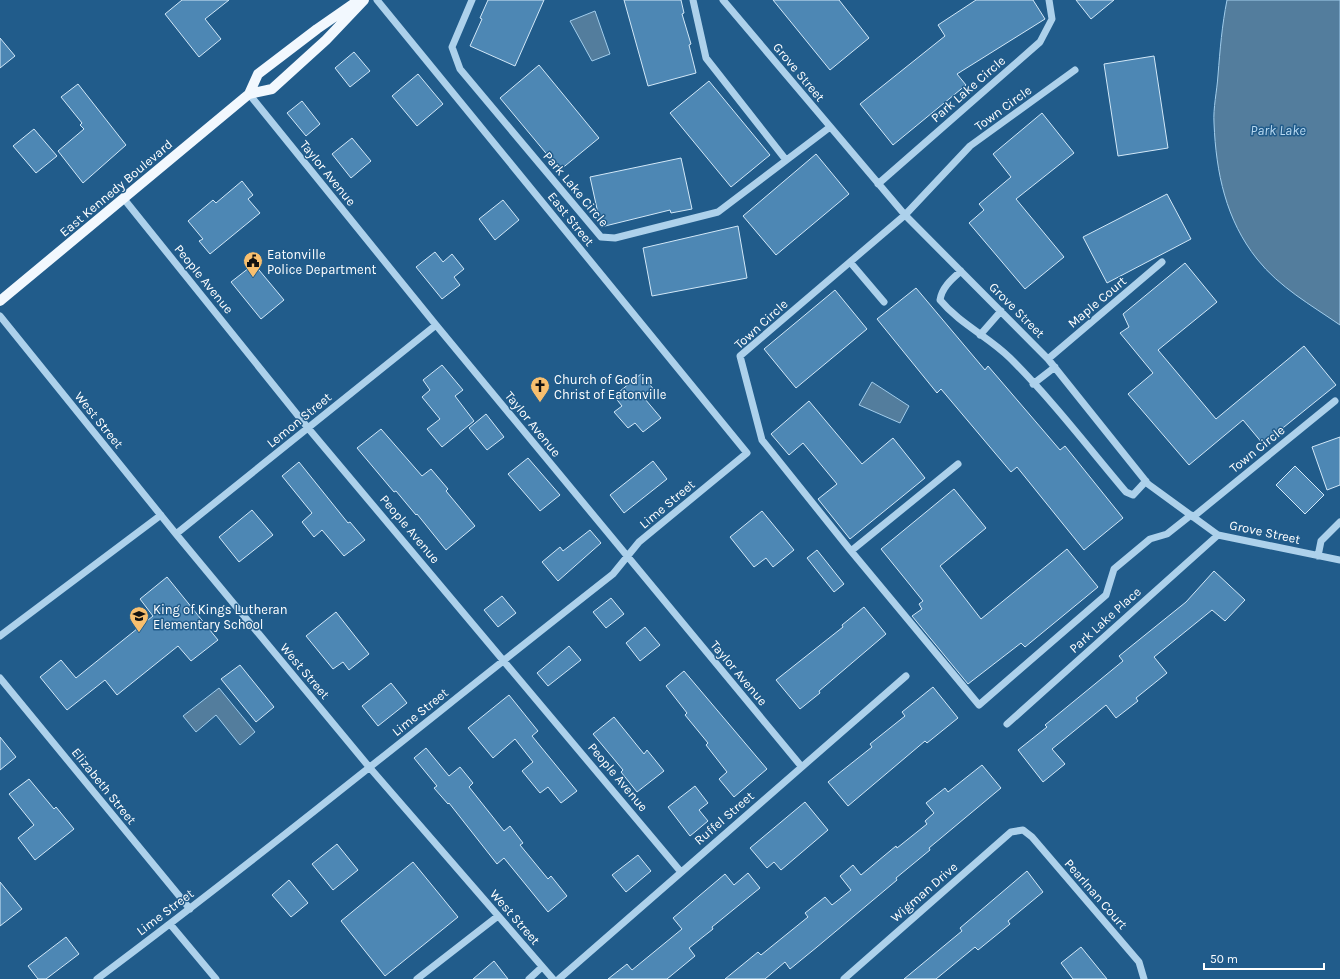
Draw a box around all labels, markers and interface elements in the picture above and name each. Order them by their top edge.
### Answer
street label: Grove Street [770,40,828,105]
street label: Park Lake Circle [928,53,1008,125]
street label: Town Circle [972,82,1035,134]
water label: Park Lake [1250,122,1306,139]
street label: East Kennedy Boulevard [57,136,175,240]
street label: Taylor Avenue [297,137,359,209]
street label: Park Lake Circle [540,148,612,230]
street label: East Street [545,189,597,249]
street label: People Avenue [171,241,237,317]
place label: Eatonville Police Department [267,247,377,277]
public building icon: Eatonville Police Department [242,250,264,278]
street label: Maple Court [1065,273,1129,331]
street label: Grove Street [986,279,1048,341]
street label: Town Circle [731,296,791,352]
place label: Church of God in Christ of Eatonville [554,372,667,402]
church icon: Church of God in Christ of Eatonville [529,375,551,403]
street label: Taylor Avenue [502,388,564,460]
street label: West Street [72,389,126,451]
street label: Lemon Street [264,389,334,451]
street label: Town Circle [1226,422,1288,476]
street label: Lime Street [636,476,698,531]
street label: People Avenue [377,492,443,567]
street label: Grove Street [1228,517,1302,547]
street label: Park Lake Place [1066,584,1144,656]
place label: King of Kings Lutheran Elementary School [153,602,288,632]
school or university icon: King of Kings Lutheran Elementary School [128,605,150,633]
street label: Taylor Avenue [708,638,771,709]
street label: West Street [277,640,333,702]
street label: Lime Street [389,685,451,739]
street label: People Avenue [585,740,651,815]
street label: Elizabeth Street [69,745,139,827]
street label: Ruffel Street [691,788,757,848]
street label: Pearlnan Court [1062,856,1131,932]
street label: Wigman Drive [888,859,961,925]
street label: Lime Street [134,886,197,938]
street label: West Street [487,886,543,948]
scale bar [1204,945,1324,971]
text: 50 m [1210,952,1238,966]

